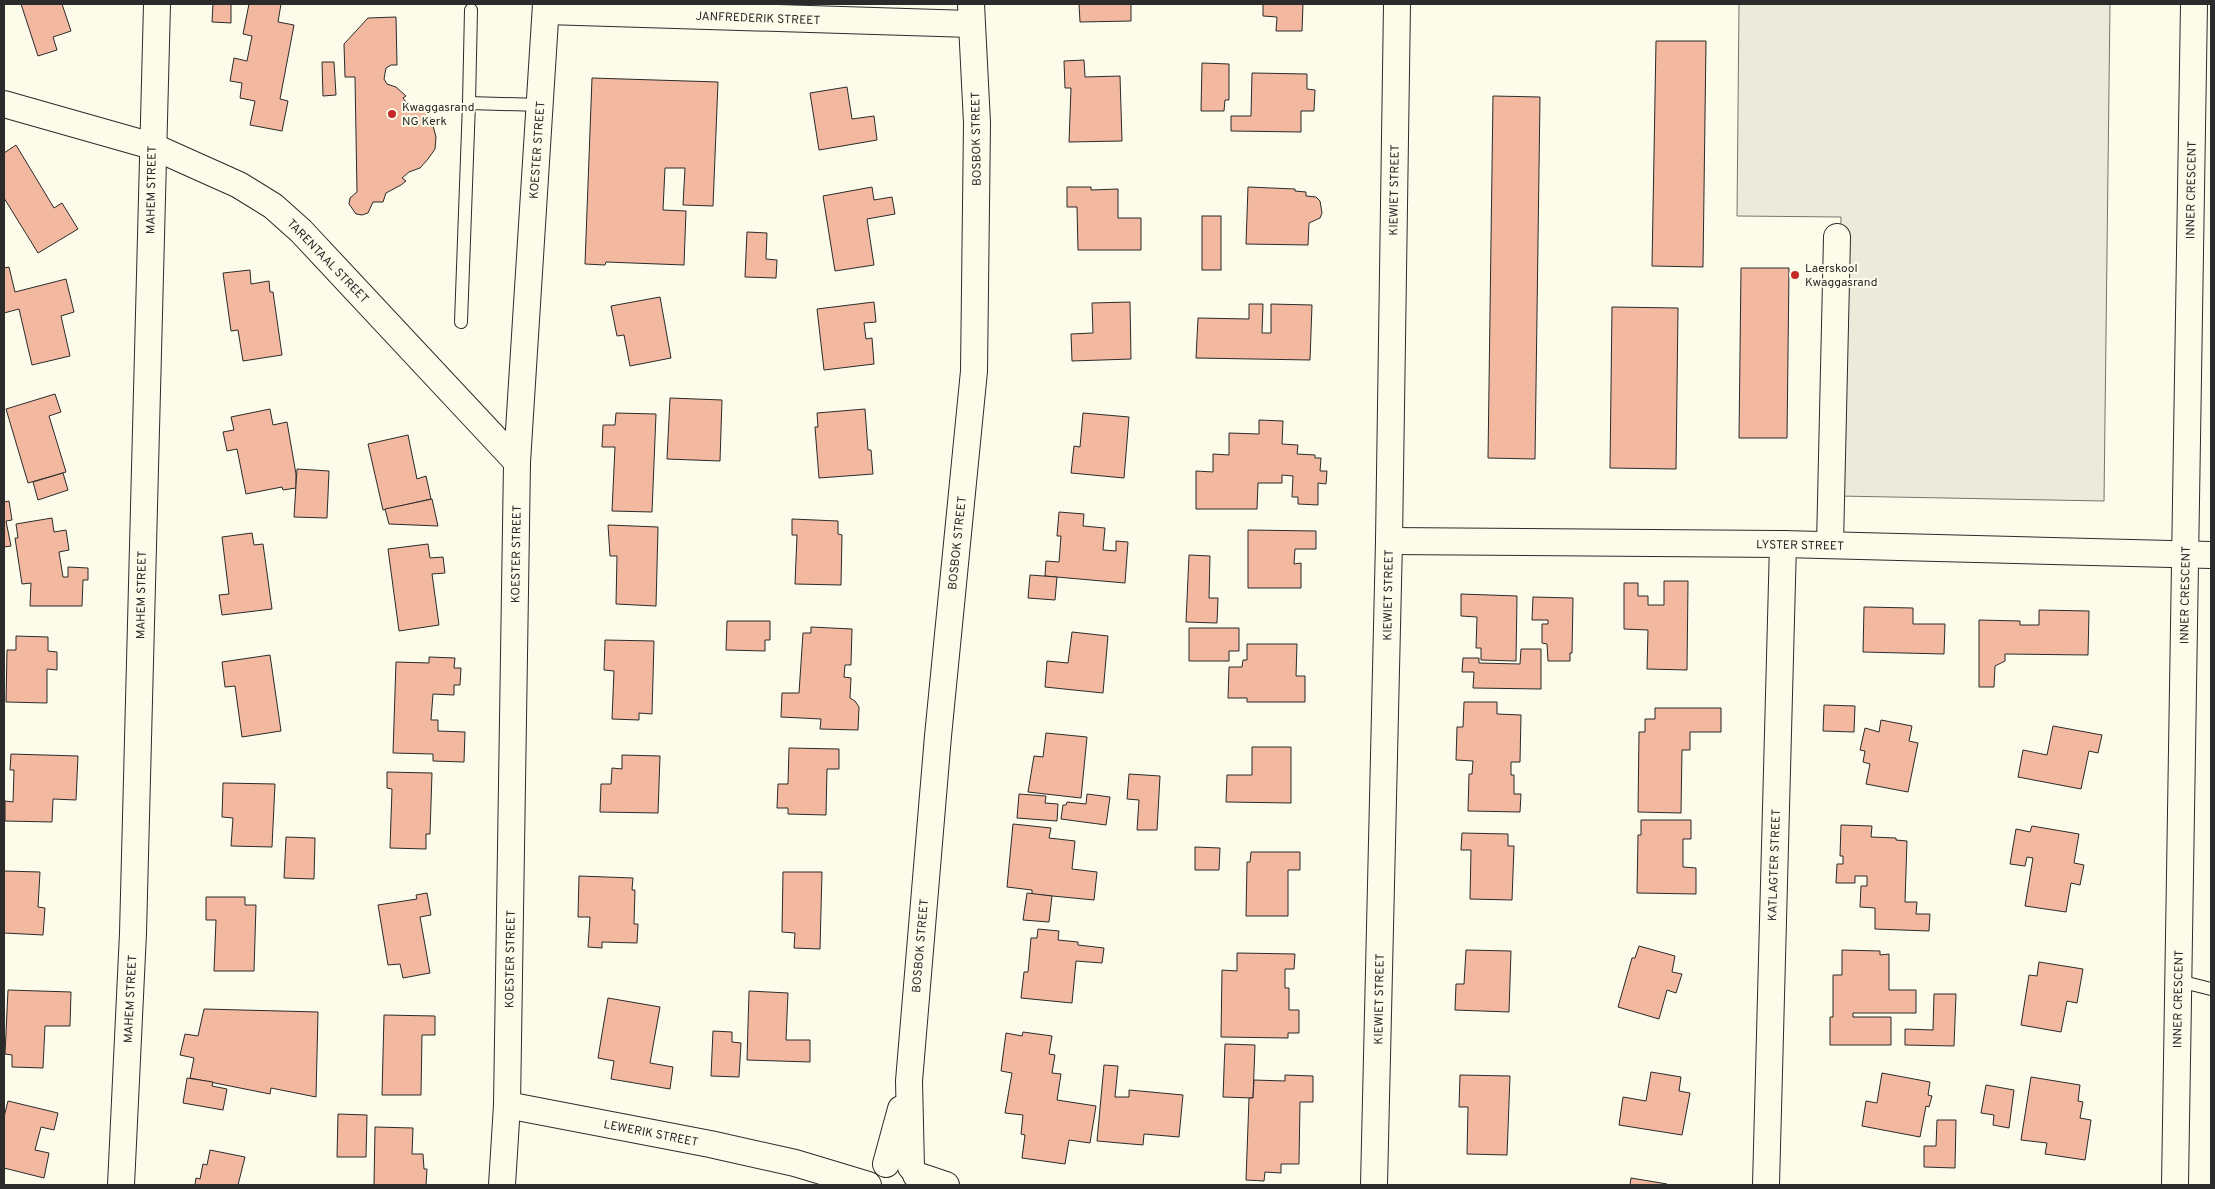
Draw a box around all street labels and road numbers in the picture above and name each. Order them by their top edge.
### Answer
street label: JANFREDERIK STREET [695,9,821,29]
street label: BOSBOK STREET [968,92,986,186]
street label: KOESTER STREET [527,101,549,200]
street label: INNER CRESCENT [2183,141,2201,239]
street label: KIEWIET STREET [1386,144,1404,236]
street label: MAHEM STREET [143,146,161,234]
street label: TARENTAAL STREET [283,216,372,307]
street label: BOSBOK STREET [945,495,971,591]
street label: KOESTER STREET [508,505,526,603]
street label: LYSTER STREET [1756,537,1844,555]
street label: INNER CRESCENT [2177,546,2195,644]
street label: KIEWIET STREET [1380,549,1398,641]
street label: MAHEM STREET [133,551,151,639]
street label: KATLAGTER STREET [1765,809,1785,921]
street label: BOSBOK STREET [909,898,933,994]
street label: KOESTER STREET [502,910,520,1008]
street label: INNER CRESCENT [2170,950,2188,1048]
street label: KIEWIET STREET [1371,953,1389,1045]
street label: MAHEM STREET [121,954,141,1044]
street label: LEWERIK STREET [602,1117,700,1151]

